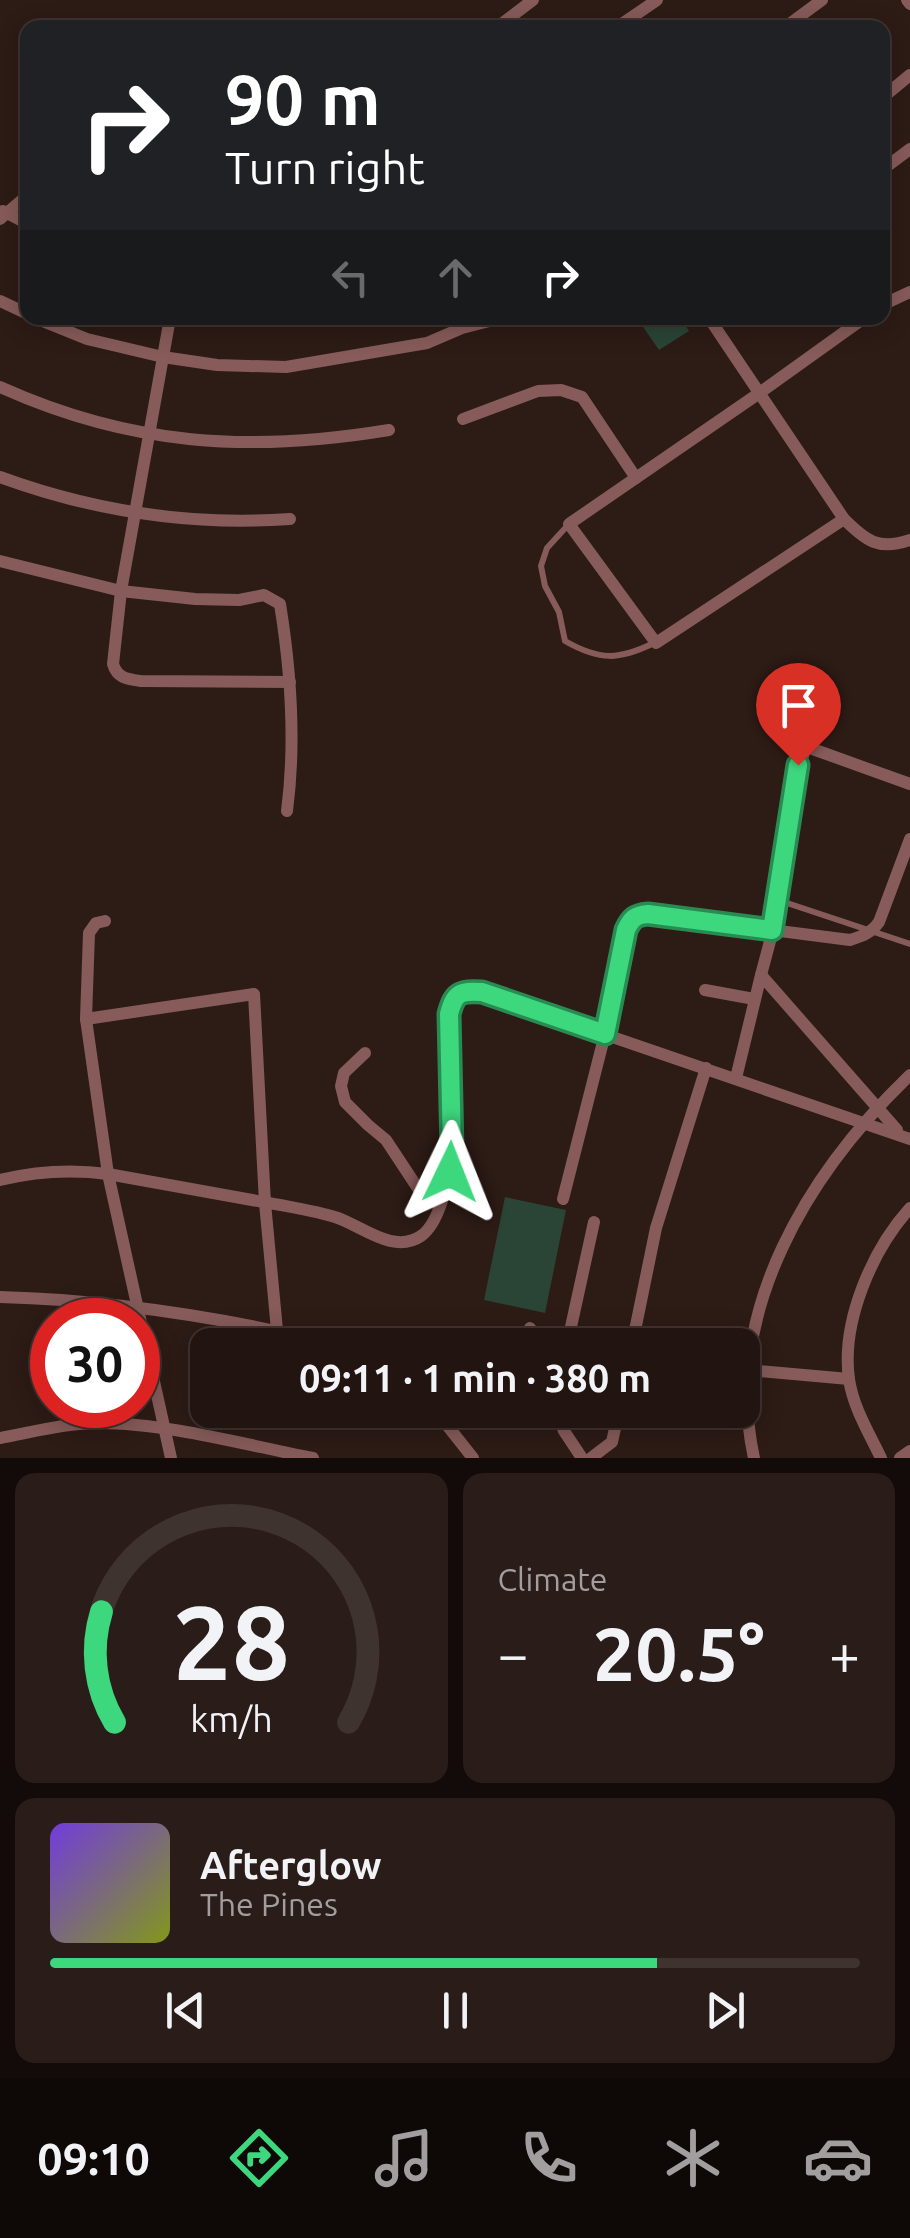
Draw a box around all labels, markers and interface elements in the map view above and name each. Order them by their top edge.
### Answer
icon: right [60,60,190,190]
text: 90 m [225,60,381,138]
text: Turn right [225,142,425,193]
icon: left [323,250,378,305]
icon: ahead [428,250,483,305]
icon: right [533,250,588,305]
pin [756,663,841,766]
icon: arrive [771,678,826,733]
position arrow [398,1120,502,1224]
speed limit sign: 30 [30,1298,160,1428]
text: 09:11 · 1 min · 380 m [299,1357,651,1399]
text: Climate [498,1561,608,1597]
text: 28 [173,1583,290,1700]
text: 20.5° [593,1611,765,1695]
text: − [498,1623,529,1684]
text: + [829,1623,860,1684]
text: km/h [190,1699,273,1739]
text: Afterglow [200,1844,382,1886]
text: The Pines [200,1886,338,1922]
icon: previous [158,1983,213,2038]
icon: pause [428,1983,483,2038]
icon: next [698,1983,753,2038]
icon: directions [224,2123,294,2193]
icon: music [369,2123,439,2193]
icon: phone [514,2123,584,2193]
icon: climate [658,2123,728,2193]
icon: car [803,2123,873,2193]
text: 09:10 [37,2133,150,2184]

